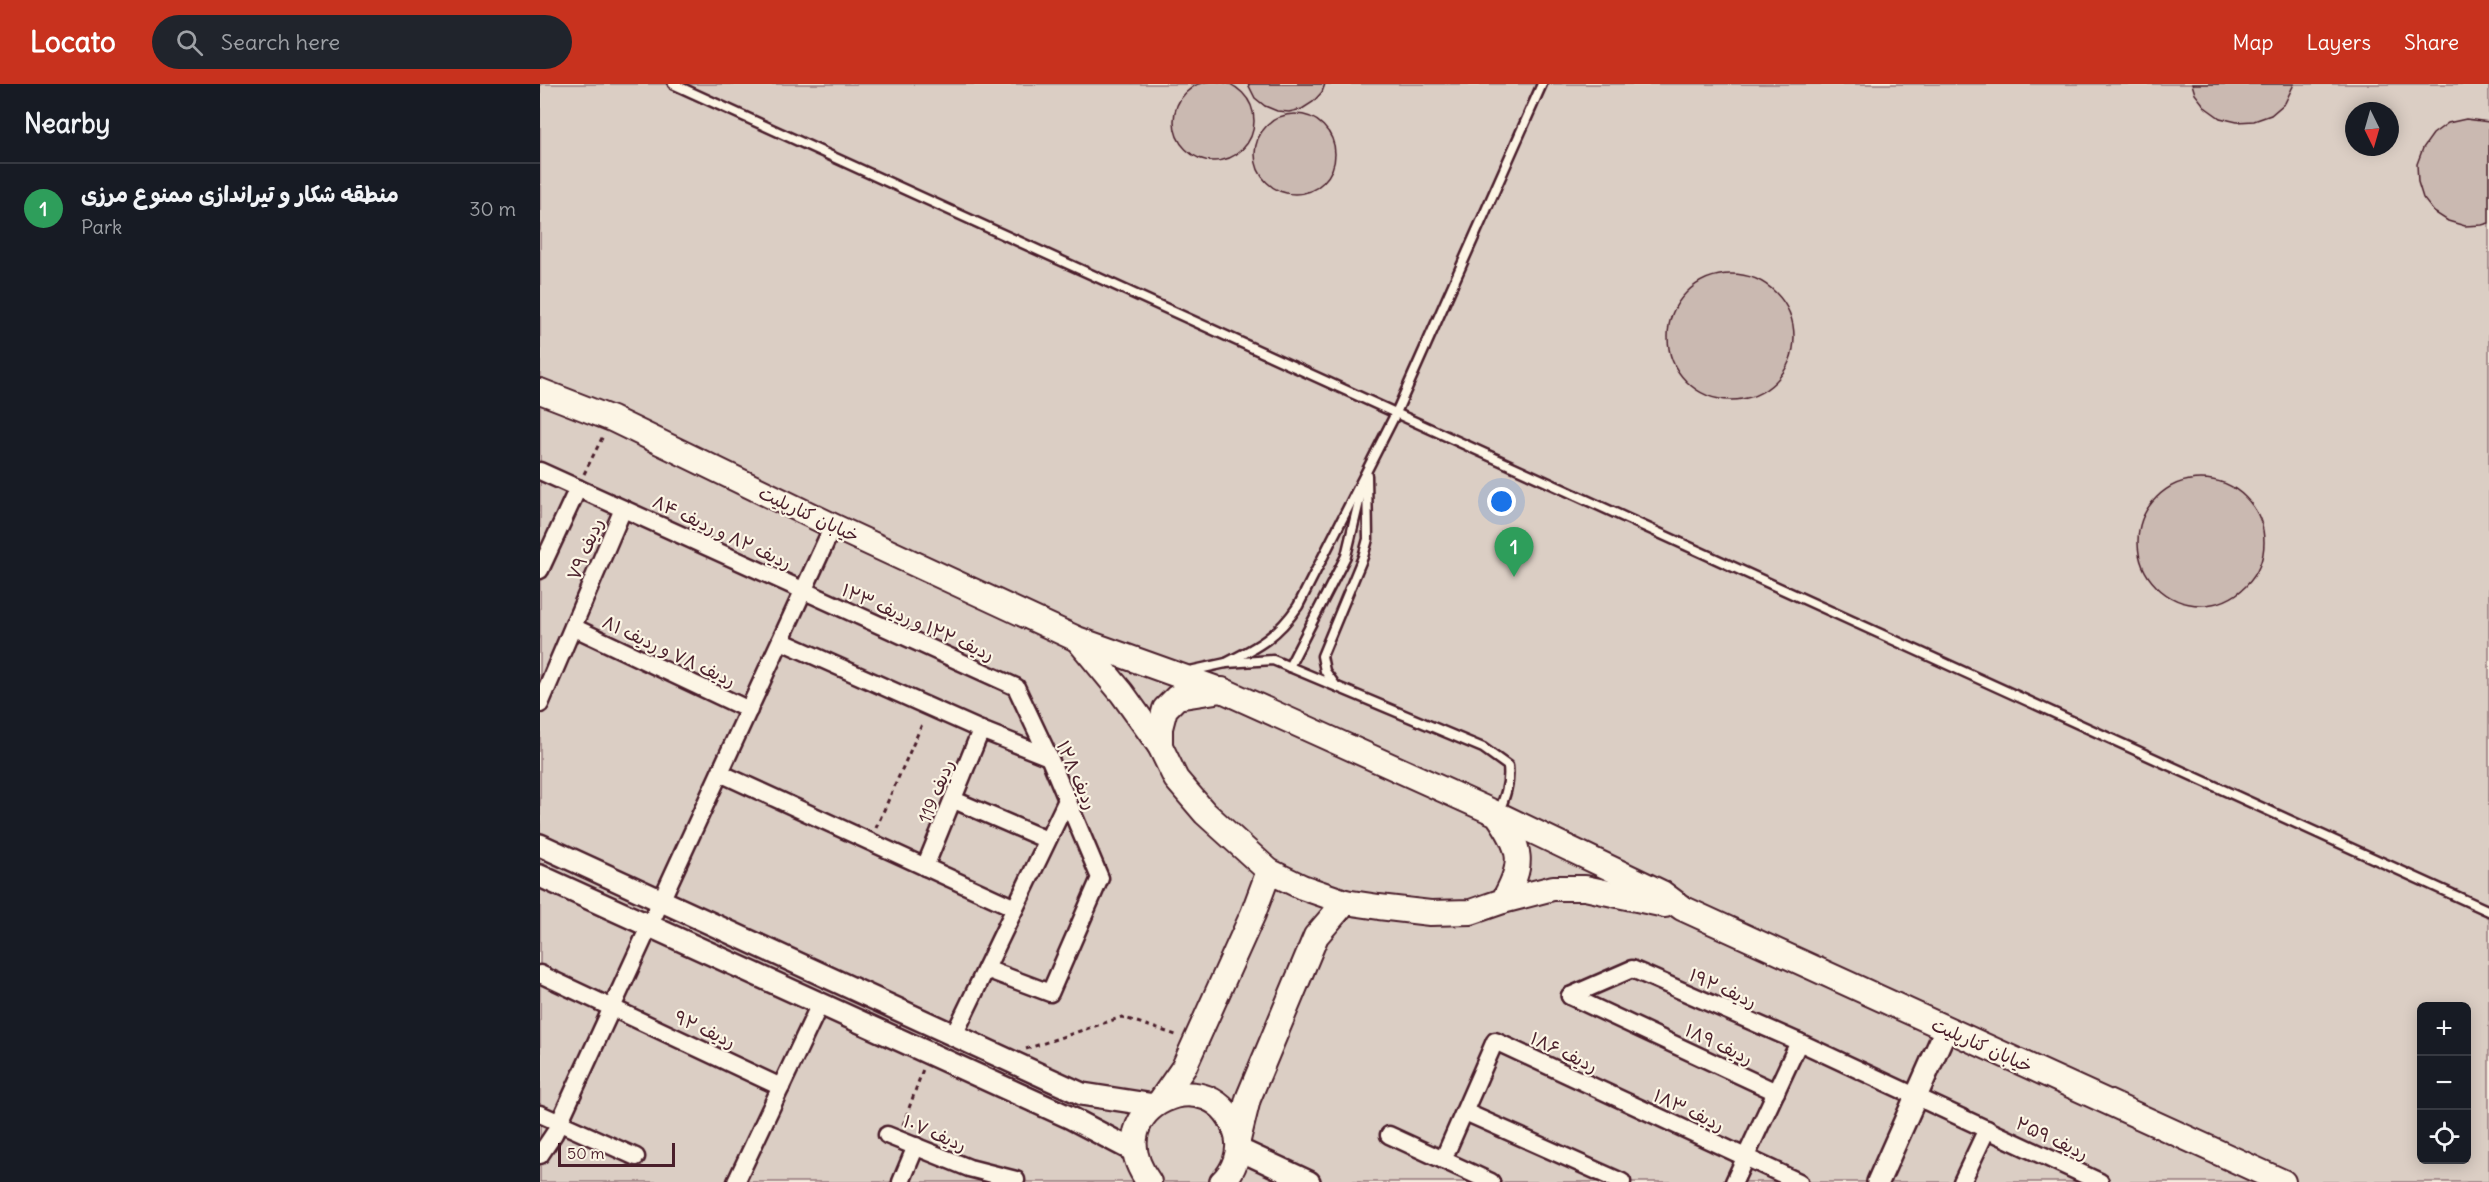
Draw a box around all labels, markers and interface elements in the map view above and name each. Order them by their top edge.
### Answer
search box [152,15,572,69]
text: Locato [30,24,116,60]
icon: search [173,26,206,59]
text: Search here [221,28,340,56]
text: Map [2233,29,2273,56]
text: Layers [2306,29,2371,56]
text: Share [2404,29,2459,56]
north arrow [2345,102,2399,156]
text: Nearby [24,107,110,140]
text: منطقه شکار و تیراندازی ممنوع مرزی [81,180,399,208]
text: 1 [40,196,47,221]
text: 30 m [469,196,516,221]
text: Park [81,214,122,239]
street label: خیابان کنارپلیت [755,481,863,548]
your location [1487,487,1516,516]
street label: ردیف ۸۲ و ردیف ۸۴ [649,490,795,574]
street label: ردیف ۷۹ [562,514,608,584]
pin: 1 [1494,528,1534,577]
street label: ردیف ۱۲۲ و ردیف ۱۲۳ [838,578,998,666]
street label: ردیف ۷۸ و ردیف ۸۱ [599,610,739,692]
street label: ردیف ۱۲۸ [1052,737,1102,813]
street label: ردیف 119 [913,756,959,826]
street label: ردیف ۱۹۲ [1686,963,1760,1013]
map controls [2417,1002,2471,1164]
button: + [2417,1002,2471,1056]
street label: ردیف ۹۲ [671,1005,739,1053]
street label: خیابان کنارپلیت [1928,1012,2036,1078]
street label: ردیف ۱۸۹ [1681,1018,1757,1070]
street label: ردیف ۱۸۶ [1527,1026,1601,1078]
button: − [2417,1056,2471,1110]
street label: ردیف ۱۸۳ [1650,1084,1728,1136]
street label: ردیف ۱۰۷ [900,1109,970,1157]
button: locate [2417,1110,2471,1164]
street label: ردیف ۲۵۹ [2012,1111,2092,1165]
scale bar [558,1140,675,1168]
text: 50 m [567,1143,605,1163]

